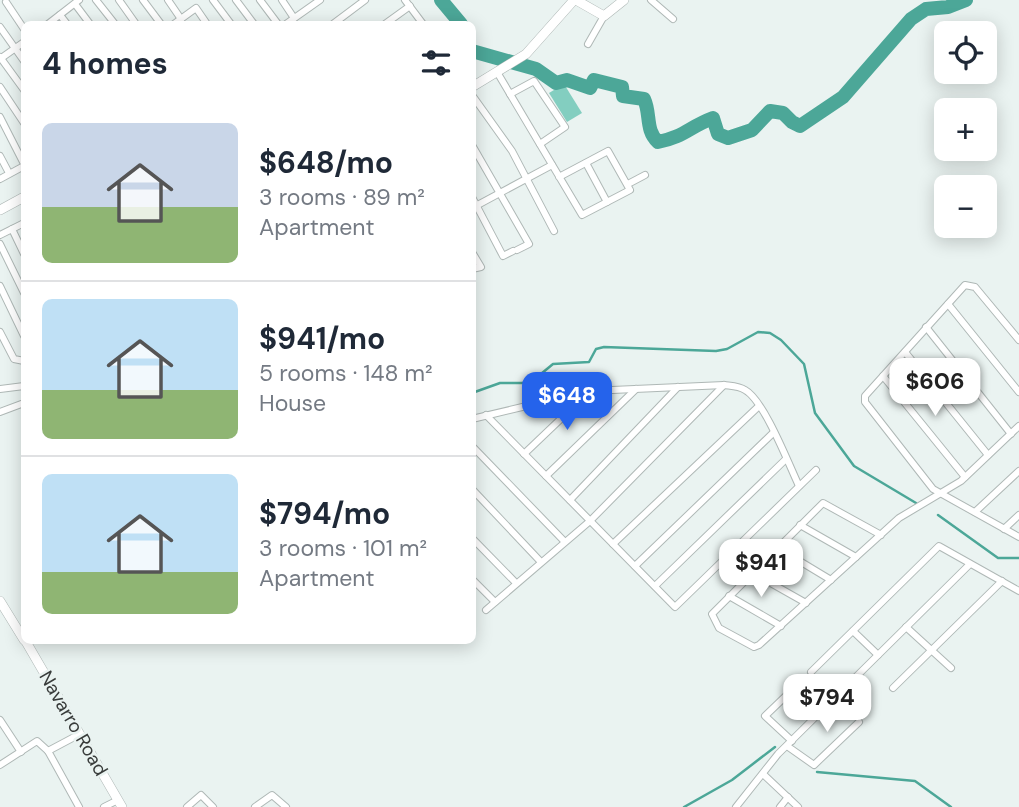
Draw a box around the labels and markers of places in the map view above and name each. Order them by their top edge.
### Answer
pin: $606 [894,358,976,418]
pin: $648 [526,372,608,432]
pin: $941 [720,540,802,599]
pin: $794 [786,674,868,734]

